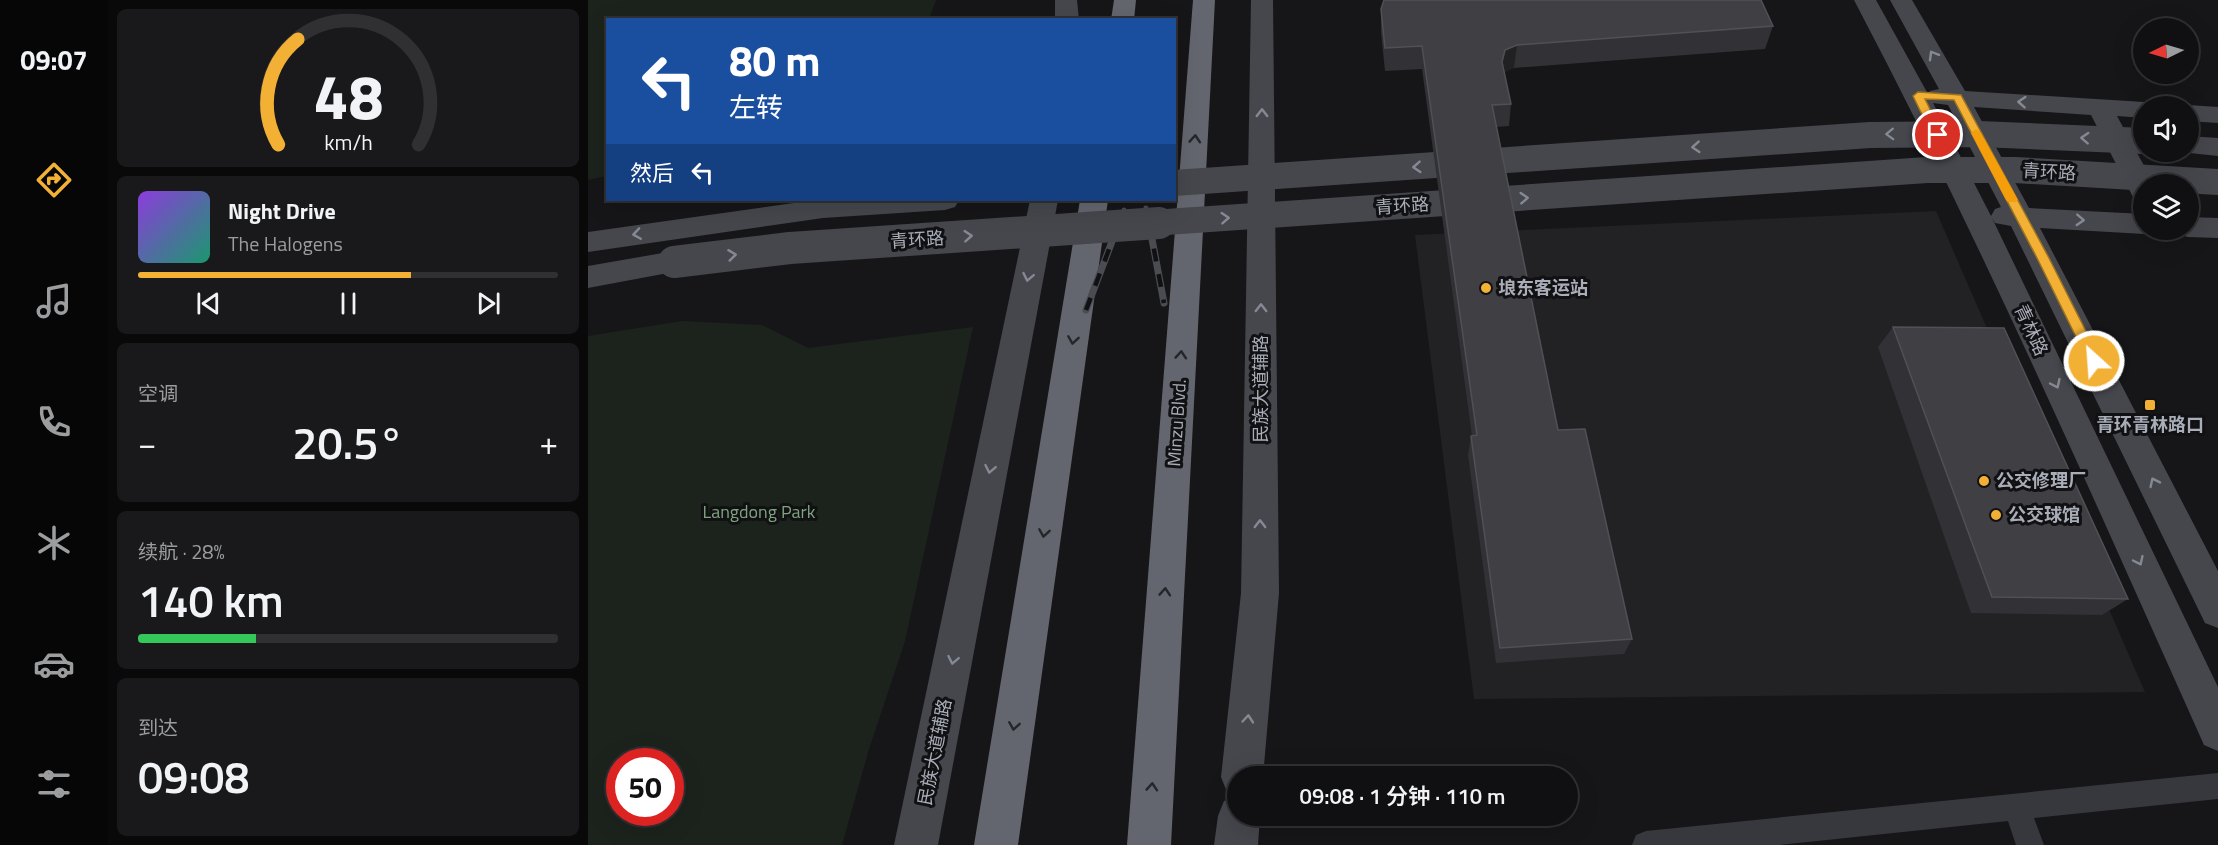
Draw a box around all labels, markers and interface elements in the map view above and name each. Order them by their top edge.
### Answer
north arrow [2133,18,2199,84]
map controls [2133,18,2199,240]
text: 80 m [729,28,821,92]
text: 09:07 [20,39,88,80]
icon: left [630,42,708,120]
text: 48 [313,48,383,143]
one-way arrow [1929,51,1940,61]
text: 左转 [729,86,783,127]
one-way arrow [2018,95,2027,108]
button: sound [2133,96,2199,162]
one-way arrow [1256,109,1268,118]
pin [1912,109,1963,160]
icon: arrive [1921,118,1954,151]
text: km/h [324,126,372,158]
one-way arrow [1886,128,1895,141]
one-way arrow [2081,131,2090,144]
one-way arrow [1188,135,1201,144]
one-way arrow [1691,140,1700,153]
text: 然后 [630,156,674,190]
icon: left [686,156,719,189]
street label: 青环路 [2021,157,2077,186]
icon: directions [33,159,75,201]
one-way arrow [1413,160,1422,173]
button: layers [2133,174,2199,240]
street label: 青环路 [1374,190,1430,221]
one-way arrow [1520,191,1529,204]
text: Night Drive [228,194,336,228]
one-way arrow [1221,212,1230,225]
one-way arrow [2075,214,2084,227]
street label: 青环路 [889,224,945,255]
one-way arrow [633,227,643,240]
text: The Halogens [228,228,343,259]
one-way arrow [963,230,972,243]
one-way arrow [727,250,736,262]
one-way arrow [1022,272,1035,282]
place label: 埌东客运站 [1498,274,1588,301]
icon: music [33,280,75,322]
marker: 埌东客运站 [1479,281,1493,295]
icon: previous [192,287,225,320]
icon: pause [332,287,365,320]
icon: next [472,287,505,320]
street label: 青林路 [2008,300,2055,360]
one-way arrow [1255,304,1267,313]
position arrow [2062,329,2126,393]
street label: 民族大道辅路 [1247,335,1274,443]
one-way arrow [1067,336,1079,345]
one-way arrow [1174,350,1187,359]
text: 空调 [138,378,178,409]
street label: Minzu Blvd. [1160,378,1193,468]
one-way arrow [2049,378,2061,389]
marker: 青环青林路口 [2143,398,2157,412]
icon: phone [33,401,75,443]
text: 20.5° [292,408,404,476]
place label: 青环青林路口 [2096,411,2204,438]
text: − [138,418,156,468]
text: + [540,418,558,468]
one-way arrow [984,464,997,474]
place label: 公交修理厂 [1996,467,2086,494]
marker: 公交修理厂 [1977,474,1991,488]
one-way arrow [2150,477,2162,488]
park label: Langdong Park [703,498,816,525]
place label: 公交球馆 [2008,501,2080,528]
marker: 公交球馆 [1989,508,2003,522]
one-way arrow [1254,520,1266,529]
icon: climate [33,522,75,564]
one-way arrow [1038,529,1050,538]
text: 续航 · 28% [138,536,225,567]
one-way arrow [2131,554,2143,565]
text: 140 km [138,566,284,634]
one-way arrow [1159,588,1172,597]
icon: car [33,643,75,685]
one-way arrow [947,655,960,665]
street label: 民族大道辅路 [911,696,958,807]
text: 到达 [138,712,178,743]
one-way arrow [1241,714,1254,723]
one-way arrow [1009,721,1021,731]
text: 09:08 [138,742,250,810]
speed limit sign: 50 [606,748,684,826]
icon: filters [33,763,75,805]
text: 09:08 · 1 分钟 · 110 m [1300,779,1505,813]
one-way arrow [1146,782,1159,791]

